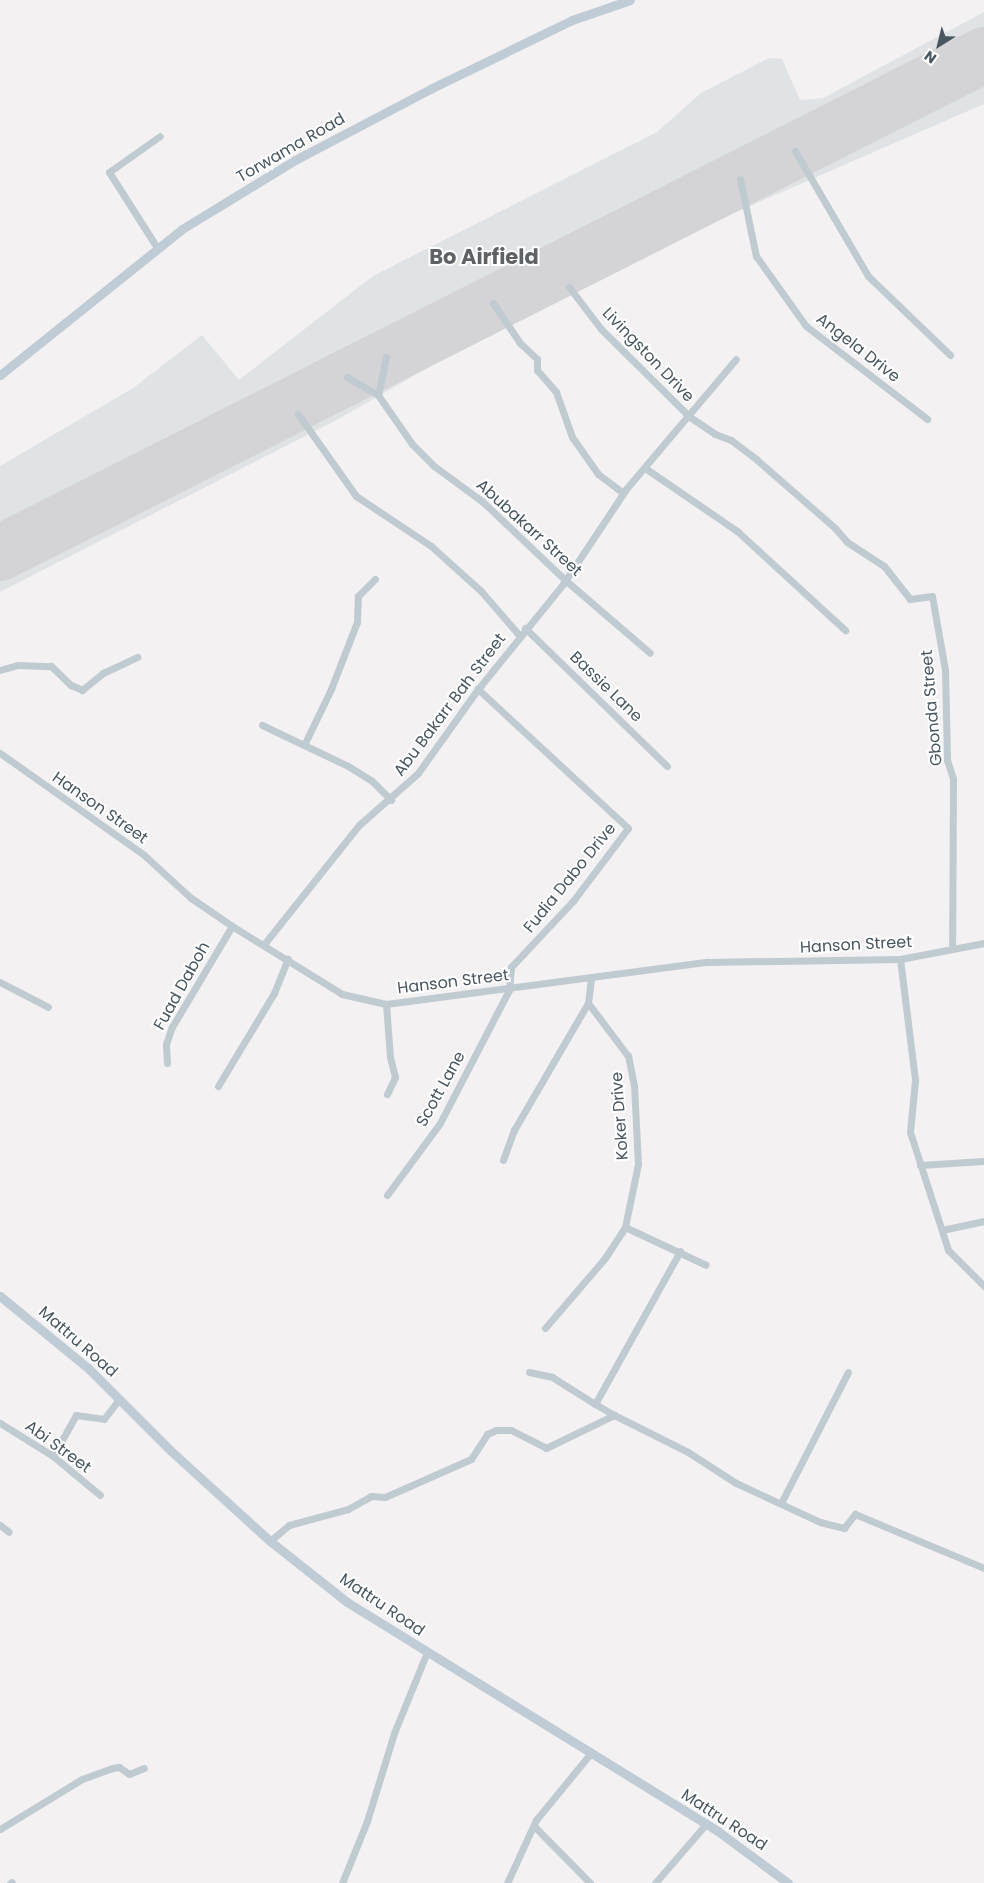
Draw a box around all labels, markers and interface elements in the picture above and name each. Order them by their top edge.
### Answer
north arrow [914,20,964,70]
text: N [920,46,940,68]
street label: Torwama Road [233,109,349,187]
district label: Bo Airfield [429,244,539,270]
street label: Livingston Drive [598,304,698,406]
street label: Angela Drive [812,309,904,387]
street label: Abubakarr Street [472,476,586,580]
street label: Abu Bakarr Bah Street [390,630,510,780]
street label: Bassie Lane [566,648,646,726]
street label: Gbonda Street [917,649,947,767]
street label: Hanson Street [49,768,151,848]
street label: Fudia Dabo Drive [520,819,620,937]
street label: Hanson Street [800,932,912,958]
street label: Fuad Daboh [150,939,214,1033]
street label: Hanson Street [396,966,510,998]
street label: Scott Lane [412,1048,470,1130]
street label: Koker Drive [607,1071,633,1161]
street label: Mattru Road [35,1303,121,1381]
street label: Abi Street [21,1417,95,1477]
street label: Mattru Road [336,1570,428,1640]
street label: Mattru Road [678,1785,770,1855]

